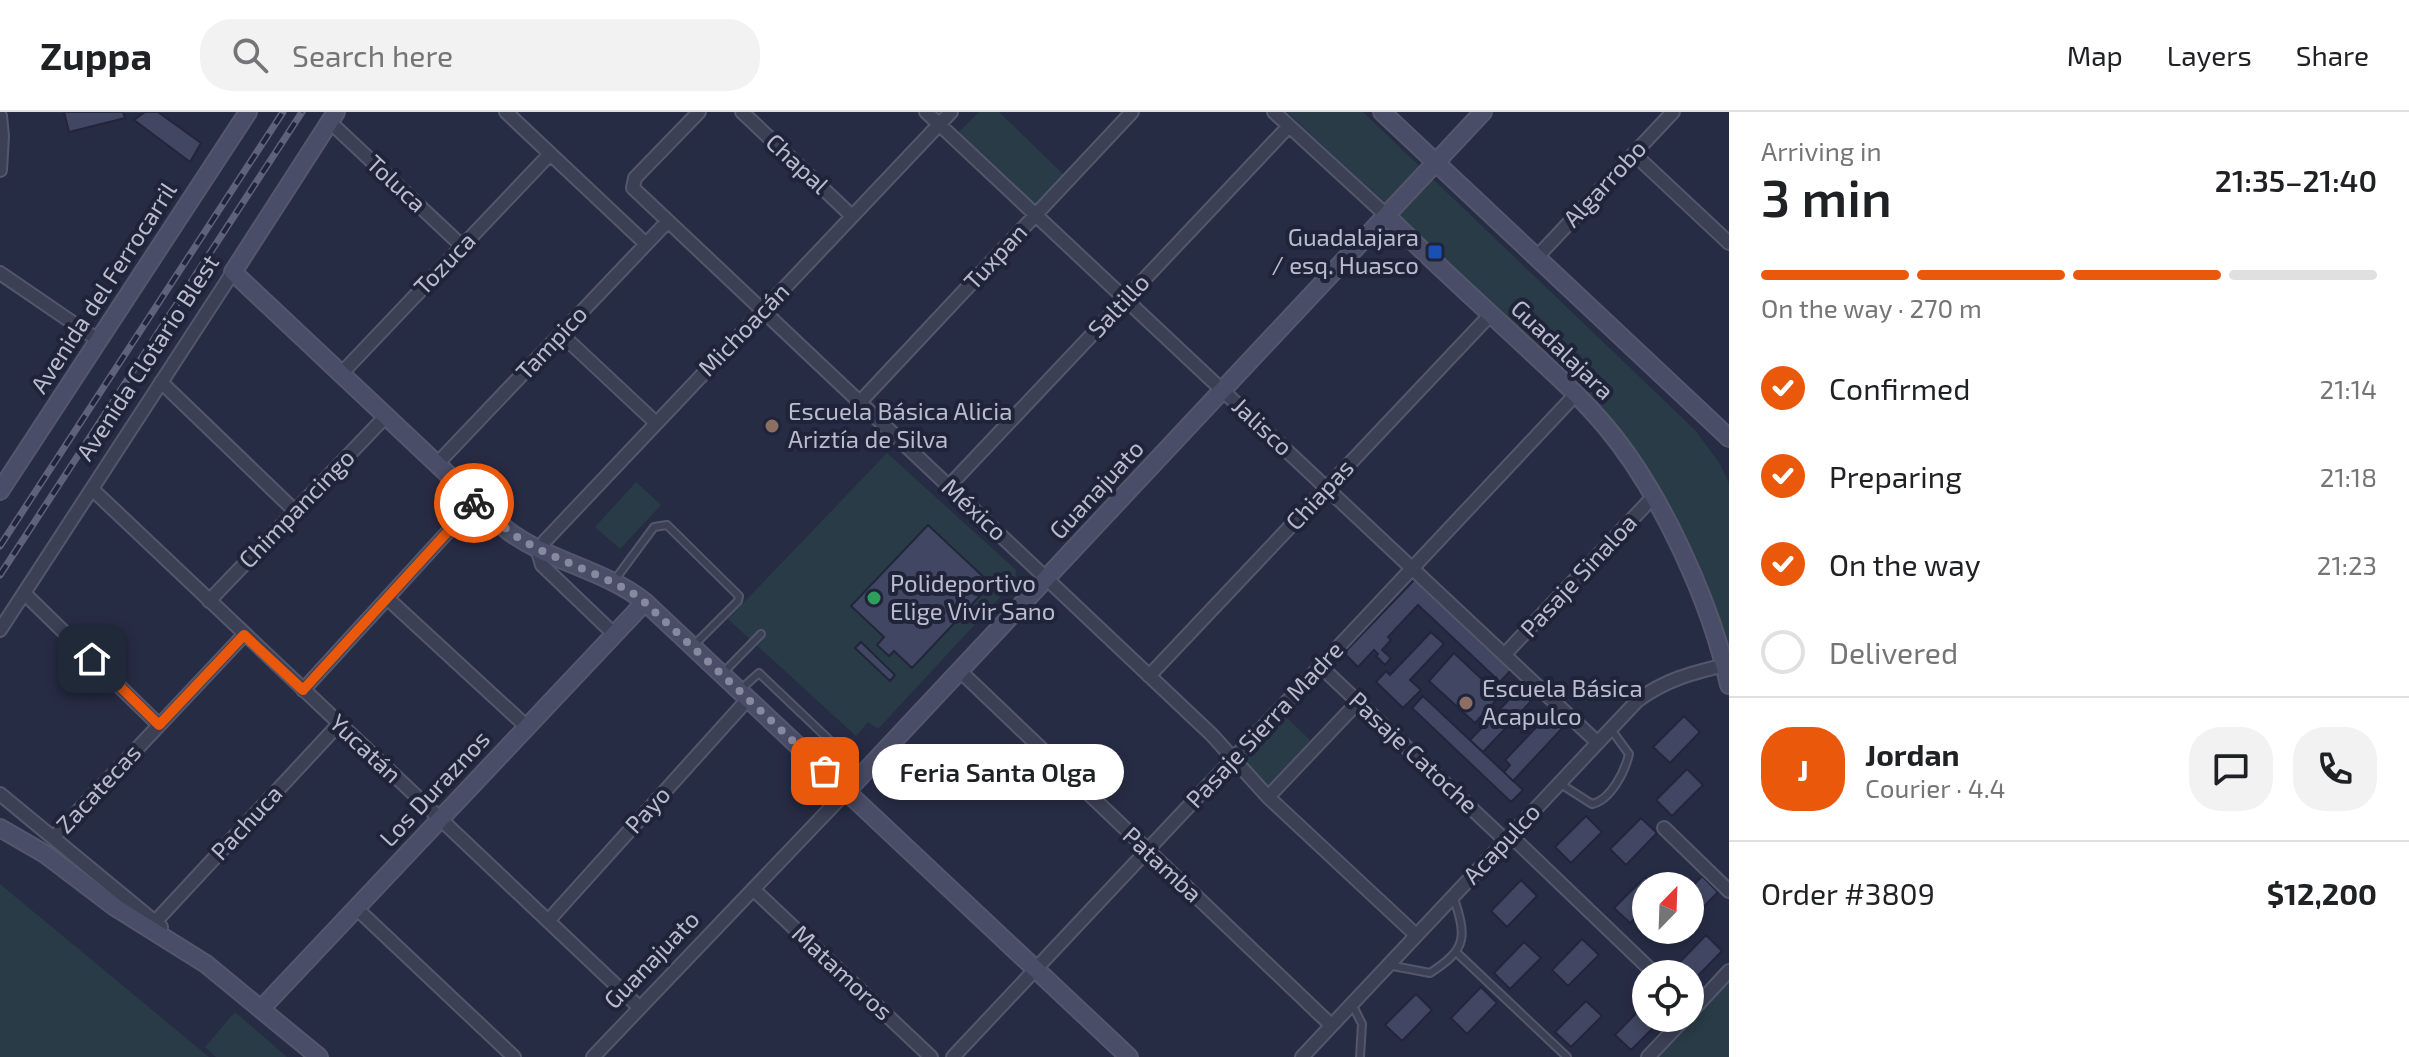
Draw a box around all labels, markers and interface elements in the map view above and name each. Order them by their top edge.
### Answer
search box [200,19,760,91]
text: Zuppa [40,32,152,78]
icon: search [228,33,272,77]
text: Search here [292,37,453,73]
text: Map [2067,38,2123,72]
text: Layers [2167,38,2252,72]
text: Share [2296,38,2369,72]
street label: Chapal [761,127,835,199]
street label: Algarrobo [1556,133,1651,233]
text: Arriving in [1761,135,1882,166]
street label: Toluca [361,148,433,218]
text: 21:35–21:40 [2215,162,2377,198]
text: 3 min [1761,165,1892,227]
street label: Avenida del Ferrocarril [24,176,182,398]
street label: Tuxpan [957,217,1033,295]
place label: Guadalajara / esq. Huasco [1271,222,1419,279]
street label: Tozuca [407,226,481,300]
marker: Guadalajara / esq. Huasco [1426,243,1444,261]
street label: Avenida Clotario Blest [69,249,224,466]
street label: Saltillo [1081,267,1155,343]
street label: Michoacán [691,276,794,382]
text: On the way · 270 m [1761,292,1982,323]
street label: Guadalajara [1506,293,1620,405]
street label: Tampico [509,299,593,385]
icon: check [1761,366,1805,410]
text: Confirmed [1829,370,1970,406]
text: 21:14 [2320,373,2377,404]
street label: Jalisco [1227,391,1299,461]
place label: Escuela Básica Alicia Ariztía de Silva [788,396,1012,453]
marker: Escuela Básica Alicia Ariztía de Silva [763,417,781,435]
street label: Guanajuato [1043,433,1149,544]
street label: Chimpancingo [232,442,360,573]
street label: Chiapas [1279,453,1359,535]
icon: check [1761,454,1805,498]
text: Preparing [1829,458,1962,494]
text: 21:18 [2320,461,2377,492]
courier [434,463,514,543]
street label: México [937,472,1013,546]
icon: bike [452,481,496,525]
street label: Pasaje Sinaloa [1514,508,1642,642]
icon: check [1761,542,1805,586]
text: On the way [1829,546,1981,582]
text: 21:23 [2317,549,2377,580]
place label: Polideportivo Elige Vivir Sano [890,568,1055,625]
marker: Polideportivo Elige Vivir Sano [865,589,883,607]
pin [58,625,126,693]
text: Delivered [1829,634,1958,670]
street label: Pasaje Sierra Madre [1179,635,1349,813]
icon: home [70,637,114,681]
place label: Escuela Básica Acapulco [1482,673,1643,730]
street label: Pasaje Catoche [1344,685,1484,819]
marker: Escuela Básica Acapulco [1457,694,1475,712]
street label: Yucatán [324,708,408,788]
street label: Los Duraznos [373,724,495,852]
button: chat [2189,727,2273,811]
button: phone [2293,727,2377,811]
text: Jordan [1865,736,1960,772]
pin [791,737,859,805]
street label: Zacatecas [50,738,146,838]
callout: Feria Santa Olga [873,743,1125,799]
icon: bag [803,749,847,793]
text: J [1797,751,1809,787]
text: Feria Santa Olga [900,756,1096,787]
text: Courier · 4.4 [1865,772,2006,803]
street label: Pachuca [204,779,288,865]
street label: Payo [618,779,676,839]
street label: Acapulco [1456,797,1546,889]
street label: Patamba [1117,820,1209,908]
north arrow [1632,872,1704,944]
map controls [1632,872,1704,1032]
text: Order #3809 [1761,875,1935,911]
text: $12,200 [2267,875,2377,911]
street label: Guanajuato [597,904,705,1014]
street label: Matamoros [787,918,899,1026]
button: locate [1632,960,1704,1032]

